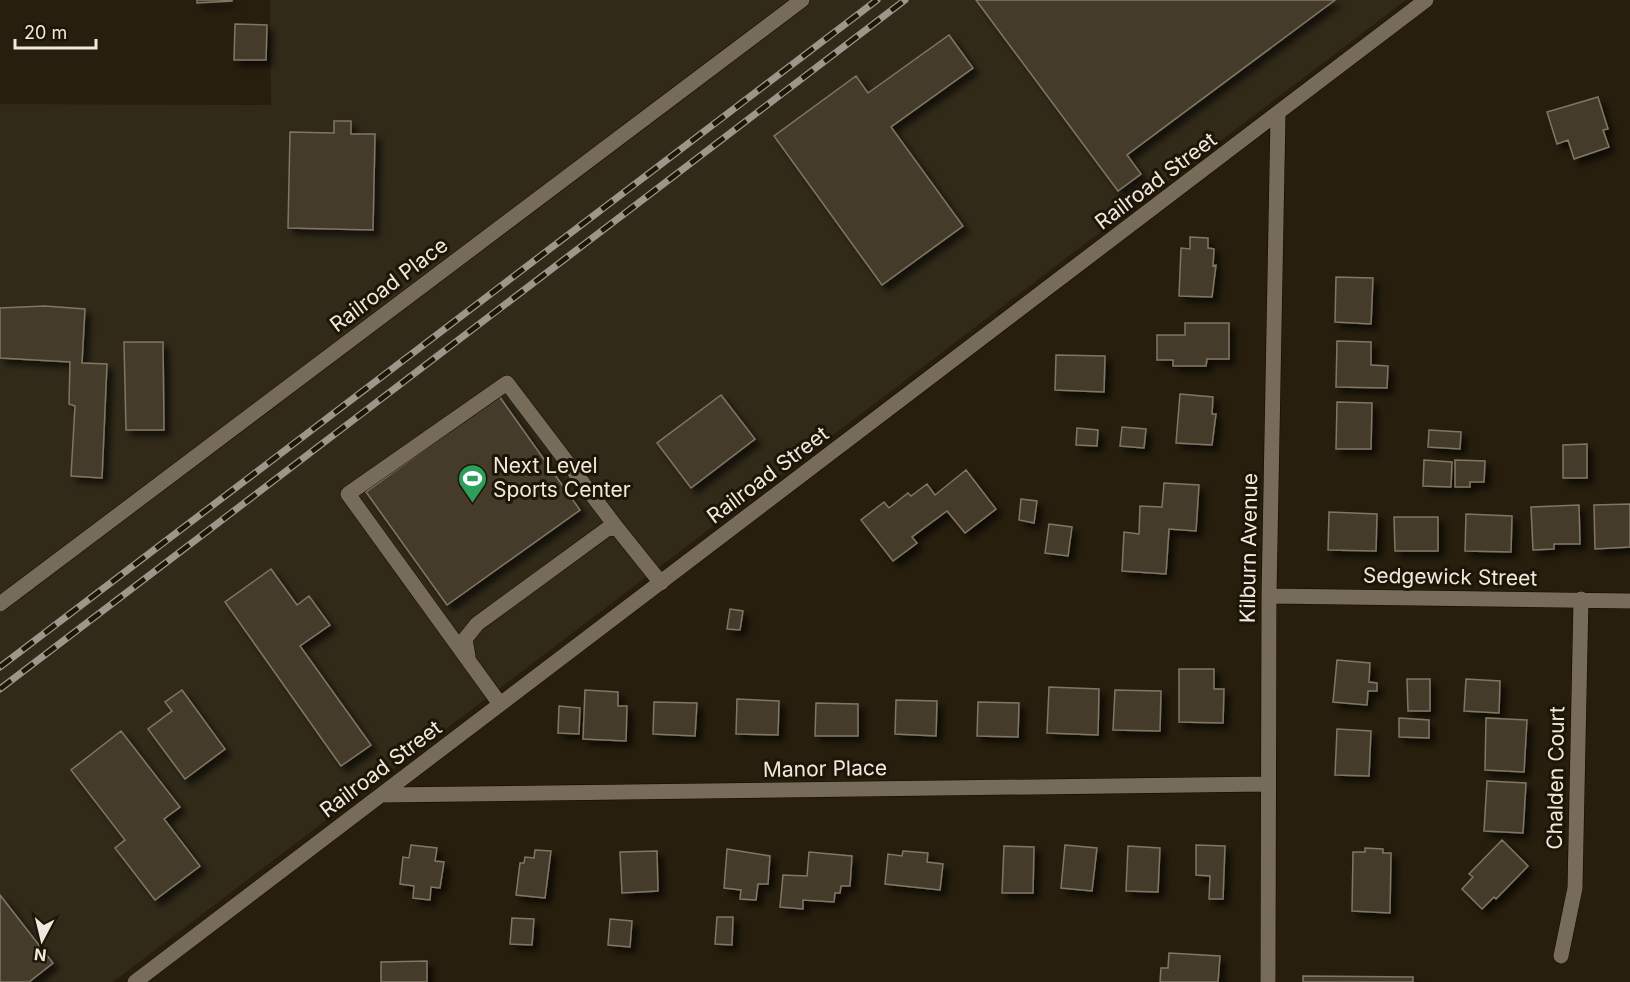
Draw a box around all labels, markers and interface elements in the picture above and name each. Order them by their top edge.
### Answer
scale bar [15,12,96,50]
text: 20 m [24,22,67,43]
street label: Railroad Street [1090,127,1221,234]
street label: Railroad Place [325,232,452,337]
street label: Railroad Street [702,421,833,528]
place label: Next Level Sports Center [493,453,631,502]
sports icon: Next Level Sports Center [456,462,488,504]
street label: Kilburn Avenue [1235,473,1262,623]
street label: Sedgewick Street [1363,562,1537,591]
street label: Chalden Court [1542,706,1569,850]
street label: Railroad Street [315,715,446,822]
street label: Manor Place [763,755,887,782]
north arrow [12,910,72,970]
text: N [33,944,47,966]

